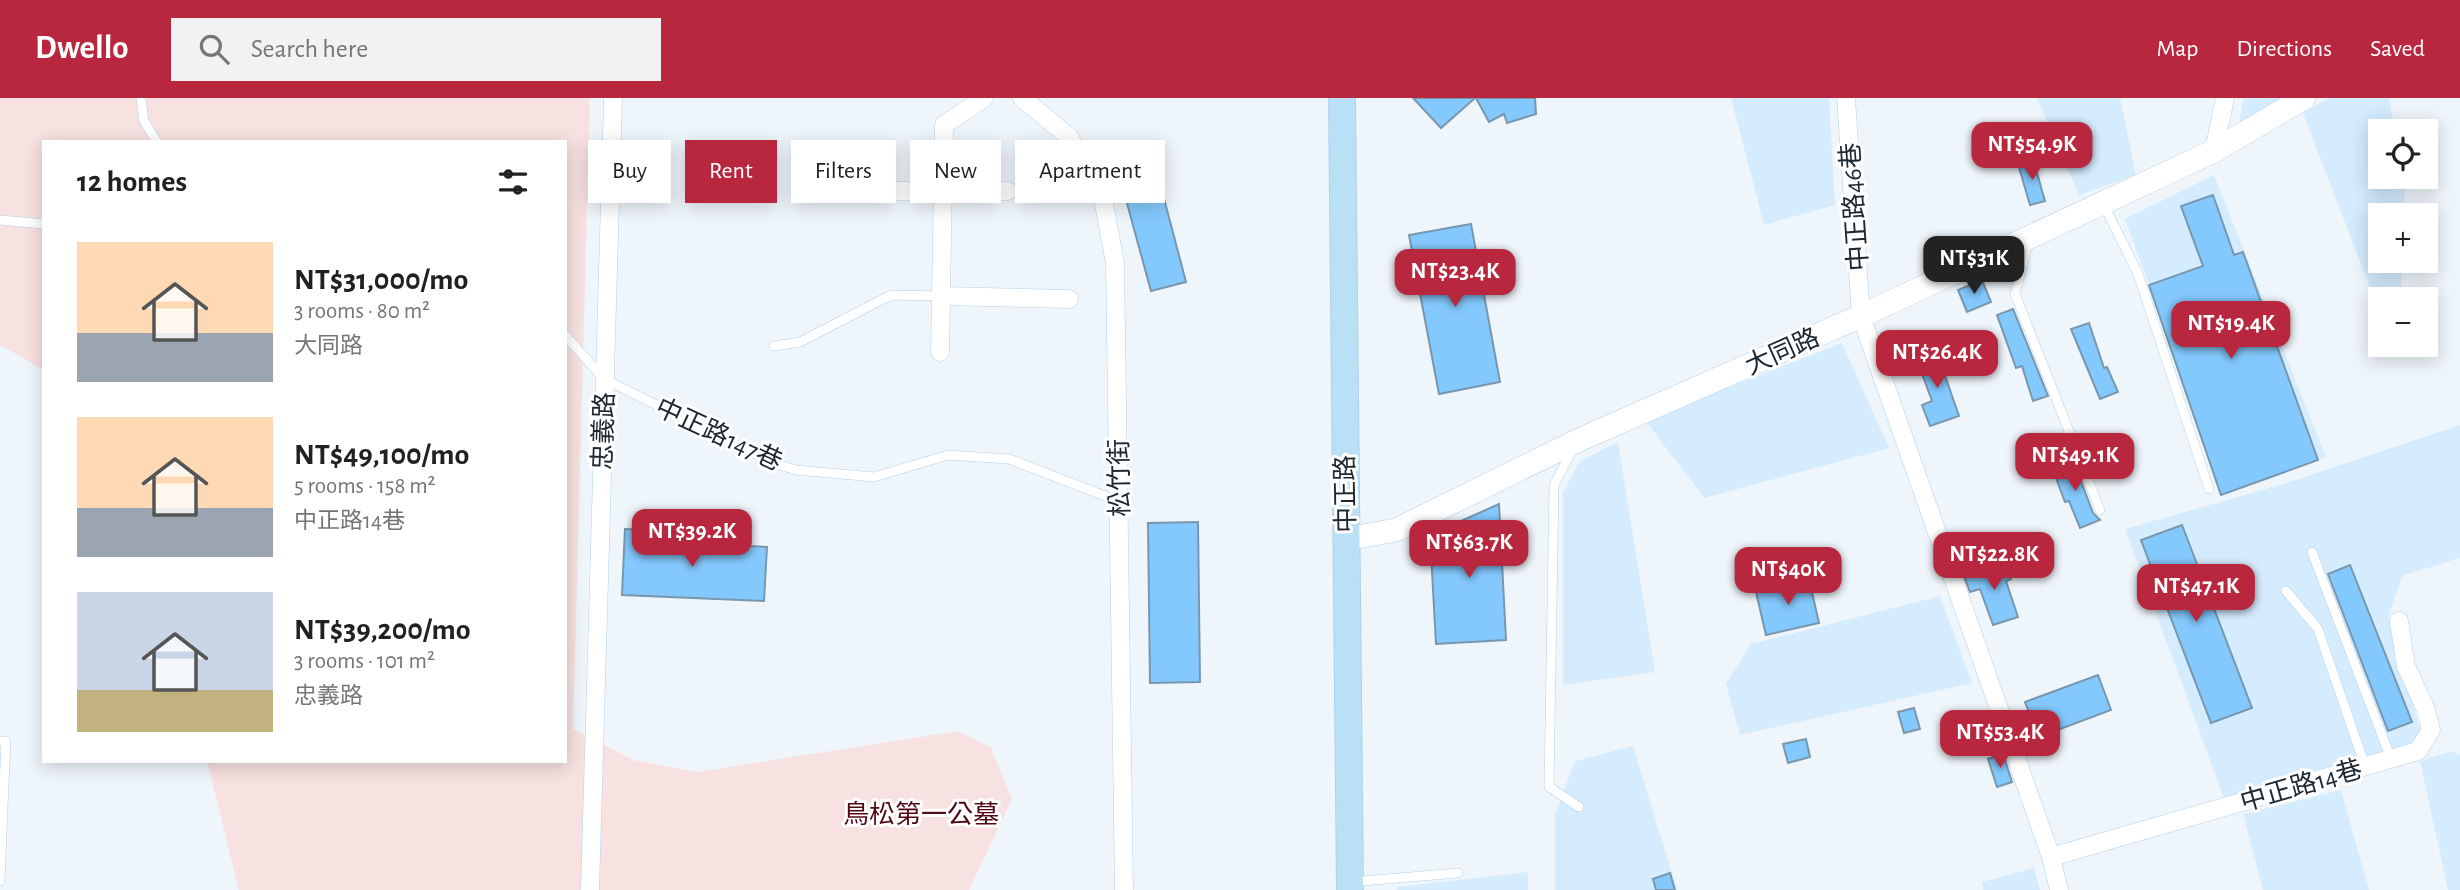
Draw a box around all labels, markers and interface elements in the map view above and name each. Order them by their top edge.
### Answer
search box [171,18,661,81]
icon: search [195,30,233,68]
text: Dwello [35,32,129,65]
text: Search here [251,36,368,62]
text: Map [2156,37,2198,61]
text: Directions [2236,37,2332,61]
text: Saved [2370,37,2425,61]
map controls [2368,119,2438,357]
button: locate [2368,119,2438,189]
pin: NT$54.9K [1960,122,2104,182]
text: NT$54.9K [1987,133,2077,156]
chip: Buy [588,140,671,203]
chip: Rent [685,140,777,203]
chip: Filters [791,140,896,203]
chip: New [910,140,1001,203]
chip: Apartment [1015,140,1165,203]
street label: 中正路46巷 [1837,142,1872,272]
icon: filters [494,163,532,201]
text: 12 homes [77,167,187,197]
button: + [2368,203,2438,273]
pin: NT$31K [1917,236,2031,296]
text: NT$31K [1939,247,2009,270]
pin: NT$23.4K [1383,250,1527,309]
text: NT$23.4K [1411,260,1499,283]
text: NT$31,000/mo [294,265,468,295]
icon: home [133,270,217,354]
button: − [2368,287,2438,357]
text: 3 rooms · 80 m² [294,300,430,323]
pin: NT$19.4K [2159,302,2303,361]
text: NT$19.4K [2187,312,2275,335]
street label: 大同路 [1741,323,1823,380]
pin: NT$26.4K [1865,330,2009,390]
text: 大同路 [294,335,363,358]
text: NT$26.4K [1892,341,1982,364]
street label: 忠義路 [589,392,618,470]
street label: 中正路147巷 [651,393,786,475]
pin: NT$49.1K [2003,434,2147,493]
street label: 松竹街 [1104,439,1134,517]
text: NT$49,100/mo [294,440,469,470]
text: NT$49.1K [2031,444,2119,467]
icon: home [133,445,217,529]
street label: 中正路 [1331,455,1360,533]
text: 5 rooms · 158 m² [294,475,436,498]
text: 中正路14巷 [294,510,405,533]
pin: NT$39.2K [620,510,764,569]
text: NT$39.2K [648,520,736,543]
pin: NT$63.7K [1397,520,1541,580]
text: NT$63.7K [1425,531,1513,554]
pin: NT$22.8K [1922,532,2066,592]
text: NT$22.8K [1949,543,2039,566]
pin: NT$40K [1731,547,1845,607]
text: NT$40K [1751,558,1825,581]
pin: NT$47.1K [2124,564,2268,624]
text: NT$47.1K [2153,575,2239,598]
text: NT$39,200/mo [294,615,470,645]
icon: home [133,620,217,704]
text: 3 rooms · 101 m² [294,650,435,673]
text: 忠義路 [294,685,363,708]
pin: NT$53.4K [1928,710,2072,770]
text: NT$53.4K [1956,721,2044,744]
street label: 中正路14巷 [2237,755,2365,816]
park label: 鳥松第一公墓 [843,800,999,828]

